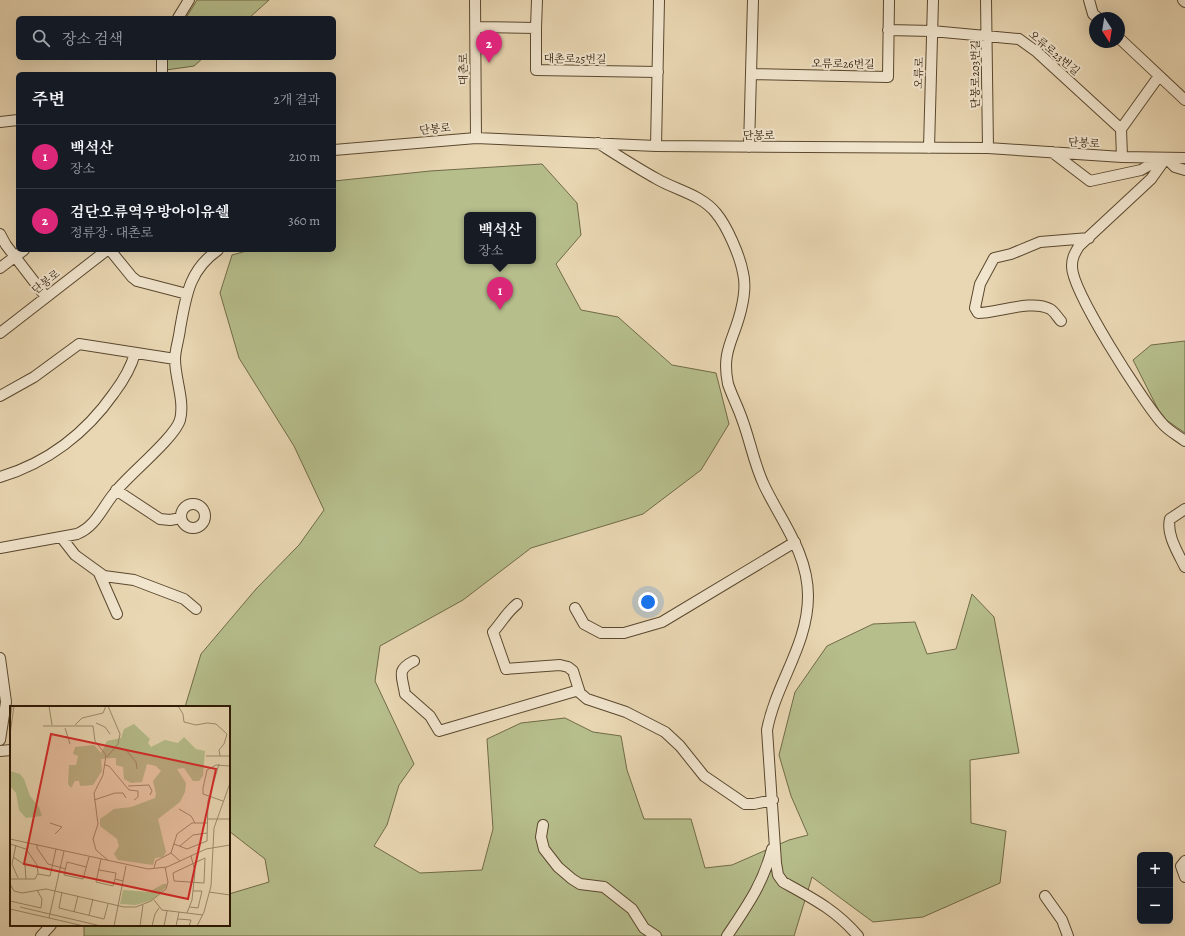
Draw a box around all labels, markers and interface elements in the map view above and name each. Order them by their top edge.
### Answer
north arrow [1089,12,1125,48]
search box [16,16,336,60]
icon: search [30,27,52,49]
street label: 오류로23번길 [1025,27,1083,79]
text: 장소 검색 [62,29,123,49]
pin: 2 [476,30,502,63]
street label: 단봉로203번길 [968,40,983,108]
street label: 대촌로25번길 [543,51,607,67]
street label: 대촌로 [456,53,471,85]
street label: 오류로26번길 [811,56,875,72]
street label: 오류로 [911,56,927,89]
text: 주변 [32,88,65,111]
text: 2개 결과 [274,91,320,108]
street label: 단봉로 [418,120,452,138]
street label: 단봉로 [743,128,775,143]
street label: 단봉로 [1068,134,1101,152]
text: 백석산 [70,138,113,158]
text: 1 [43,148,47,165]
text: 210 m [289,148,320,165]
text: 장소 [70,160,95,177]
text: 검단오류역우방아이유쉘 [70,202,229,222]
text: 2 [42,212,48,229]
text: 360 m [288,212,320,229]
popup [464,212,536,264]
text: 백석산 [478,220,522,240]
text: 정류장 · 대촌로 [70,224,153,241]
text: 장소 [478,242,503,259]
street label: 단봉로 [29,266,63,298]
pin: 1 [487,277,513,310]
your location [638,592,658,612]
inset map [10,706,230,926]
map controls [1137,852,1173,924]
button: + [1137,852,1173,888]
button: − [1137,888,1173,924]

